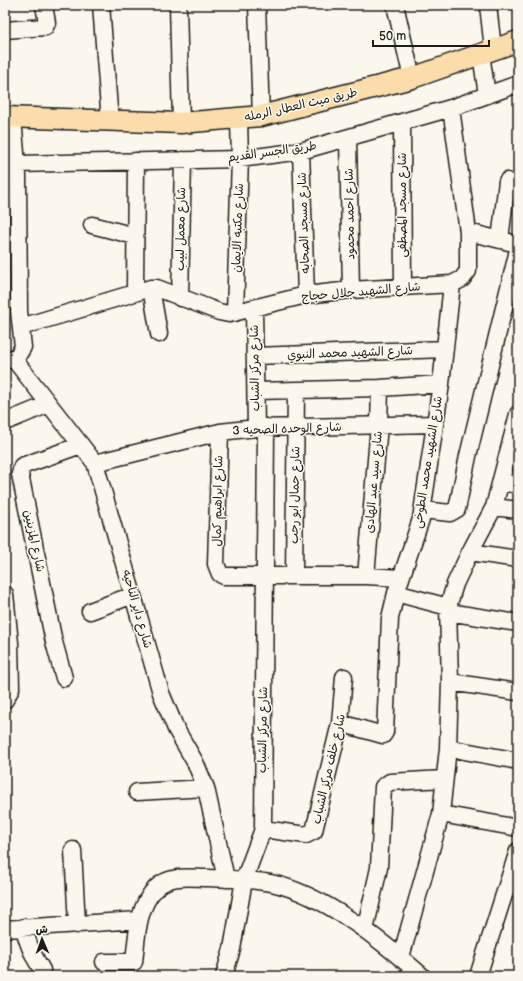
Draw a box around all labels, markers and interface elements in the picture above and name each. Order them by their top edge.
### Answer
scale bar [373,22,489,48]
text: 50 m [379,29,406,44]
street label: طريق ميت العطار, الرمله [243,85,359,125]
street label: طريق الجسر القديم [226,138,318,167]
street label: شارع مسجد المصطفى [395,153,411,257]
street label: شارع احمد محمود [342,168,359,260]
street label: شارع مسجد الصحابه [295,172,314,274]
street label: شارع مكتبه الايمان [229,183,248,273]
street label: شارع معمل لبيب [173,187,190,271]
street label: شارع الشهيد جلال حجاج [301,279,421,306]
street label: شارع مركز الشباب [247,325,264,411]
street label: شارع الشهيد محمد النبوي [287,343,413,364]
street label: شارع الشهيد محمد الطوخى [410,395,447,529]
street label: شارع الوحده الصحيه 3 [232,420,342,439]
street label: شارع سيد عبد الهادى [362,430,387,534]
street label: شارع جمال ابو رجب [287,446,304,544]
street label: شارع ابراهيم كمال [210,455,227,547]
street label: شارع المزينين [19,509,48,574]
street label: شارع داير الناحيه [118,568,155,650]
street label: شارع مركز الشباب [255,687,272,773]
street label: شارع خلف مركز الشباب [309,712,350,826]
north arrow [22,919,62,959]
text: ش [35,923,48,936]

